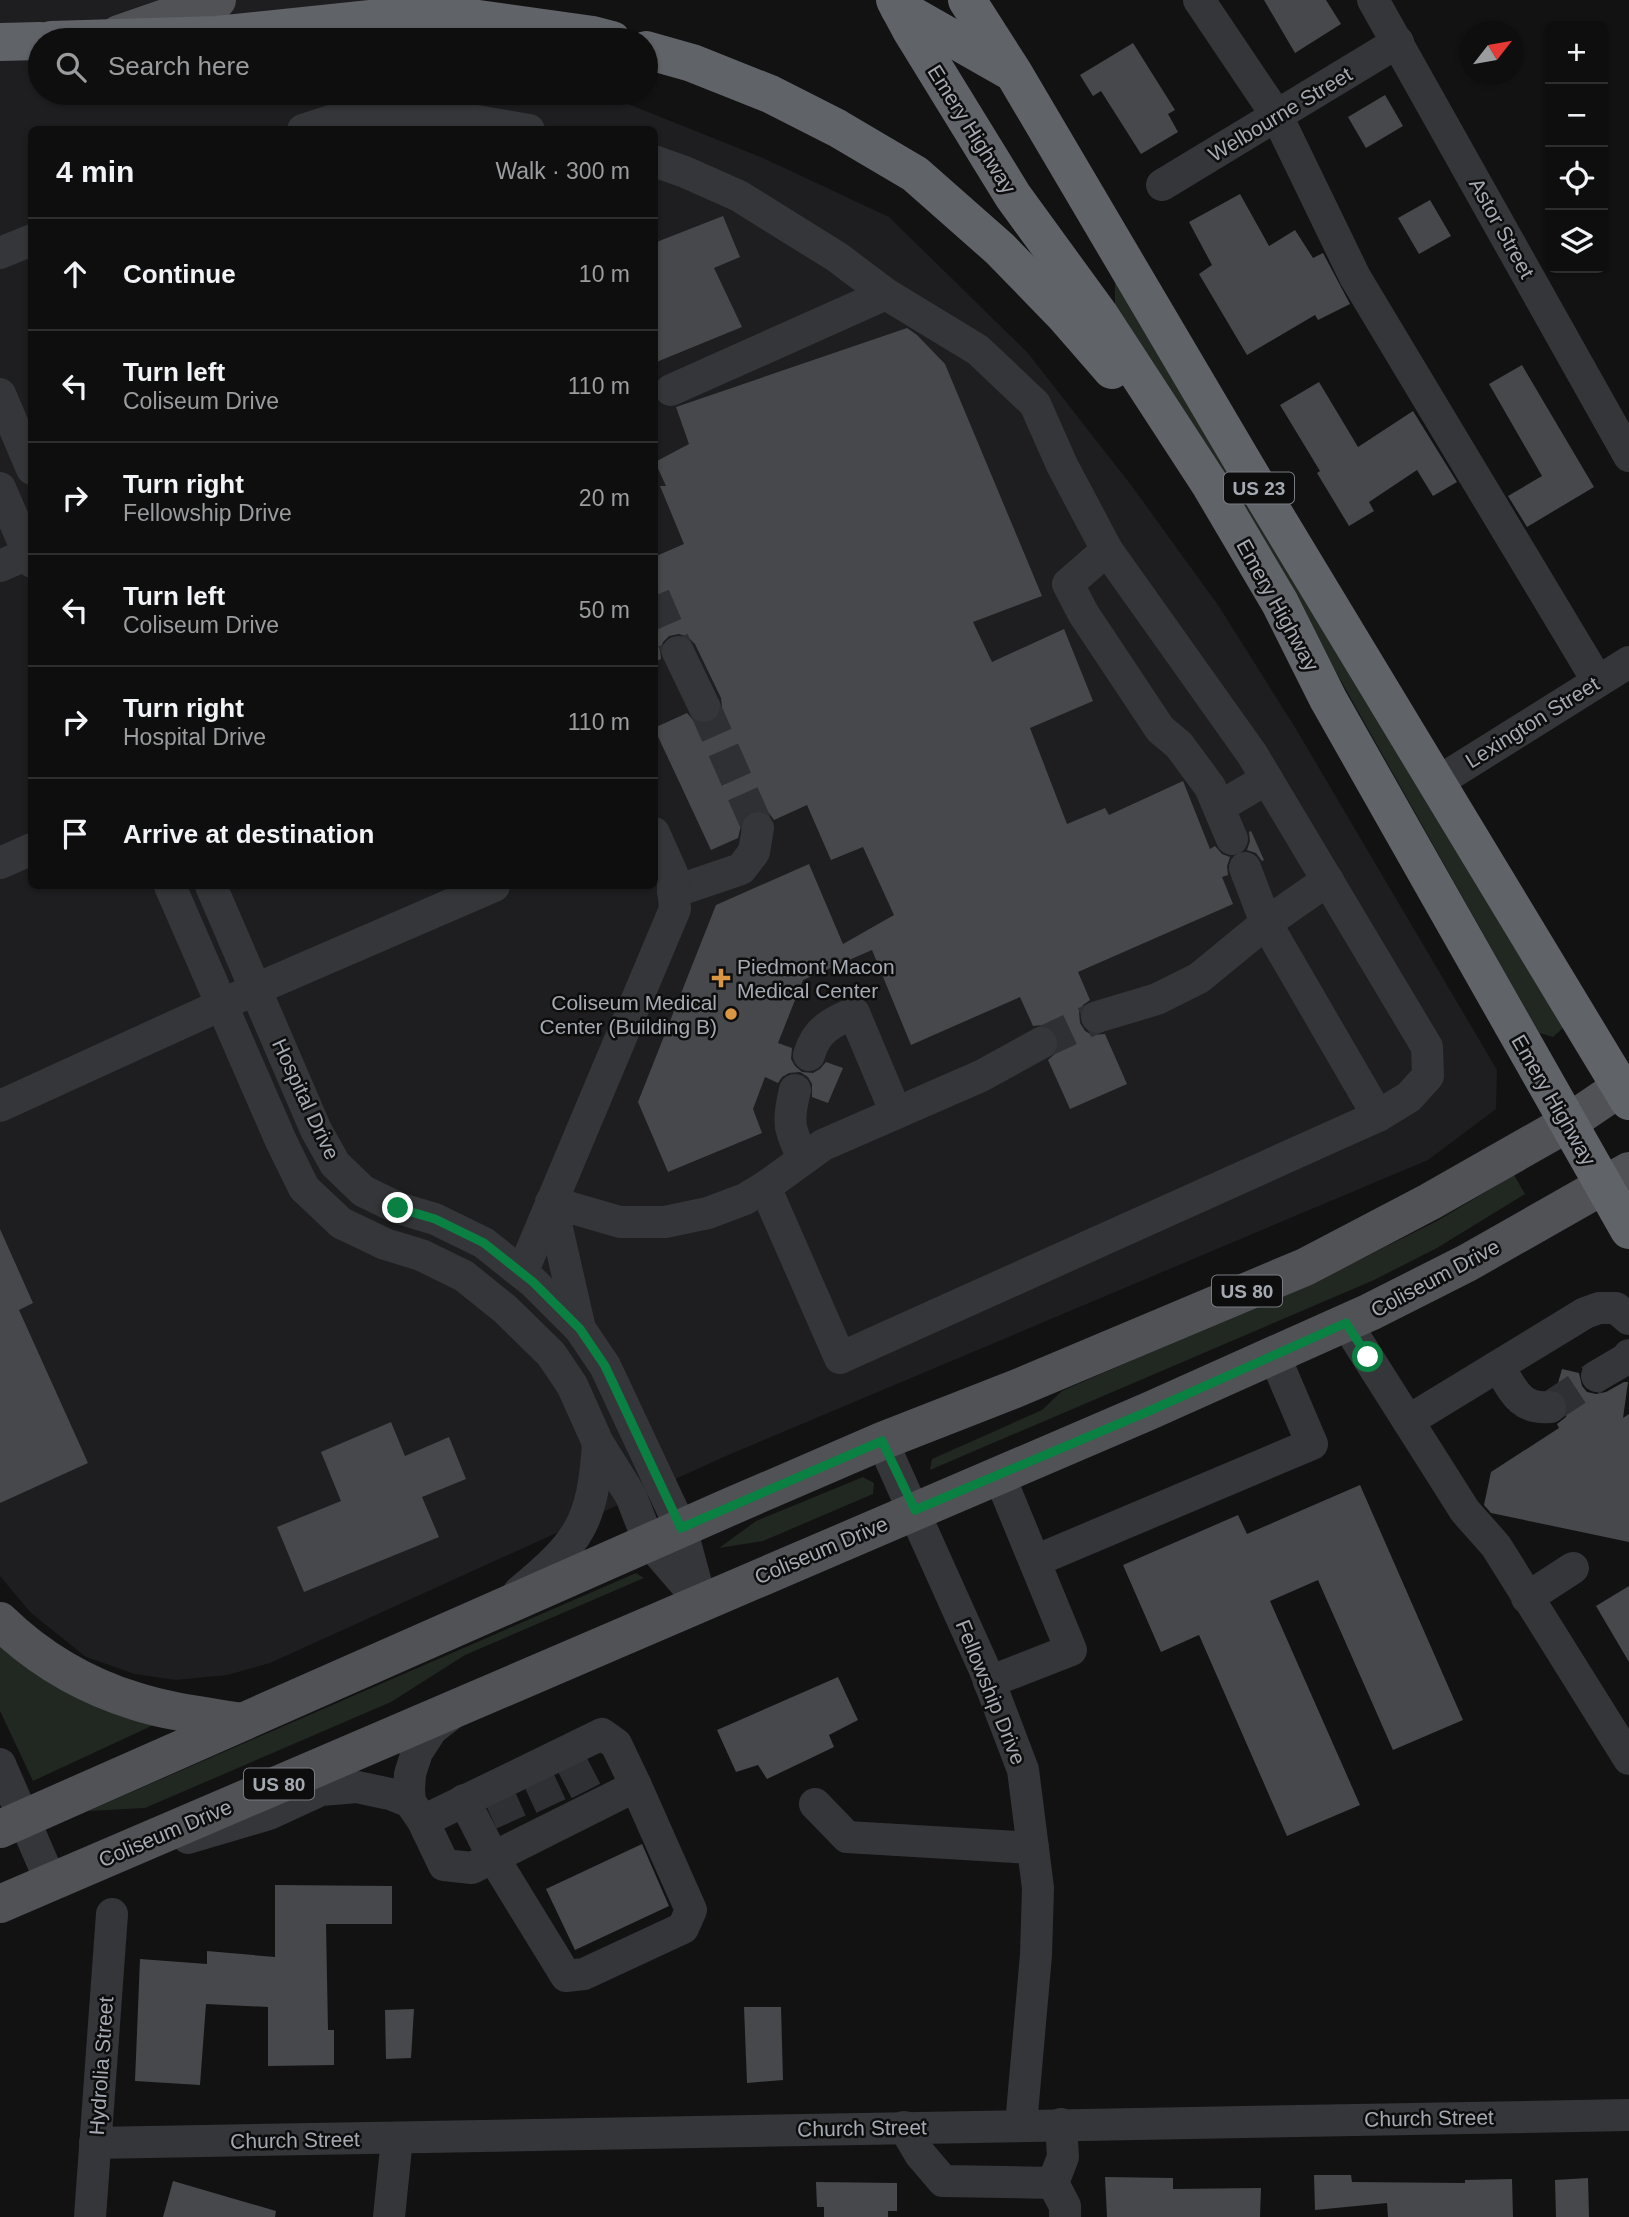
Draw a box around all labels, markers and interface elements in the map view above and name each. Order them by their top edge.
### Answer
north arrow [1461,21,1524,84]
map controls [1545,21,1608,273]
button: + [1545,21,1608,84]
search box [28,28,658,105]
icon: search [52,48,90,86]
text: Search here [108,51,250,81]
street label: Emery Highway [923,61,1021,198]
street label: Welbourne Street [1204,62,1356,166]
button: − [1545,84,1608,147]
button: locate [1545,147,1608,210]
text: 4 min [56,155,134,188]
text: Walk · 300 m [495,158,630,184]
street label: Astor Street [1465,174,1539,282]
button: layers [1545,210,1608,273]
icon: ahead [56,255,94,293]
text: Continue [123,259,236,289]
text: 10 m [579,261,630,287]
text: Turn left [123,357,225,387]
icon: left [56,367,94,405]
text: 110 m [568,373,630,399]
text: Coliseum Drive [123,388,279,414]
text: Turn right [123,469,244,499]
road number: US 23 [1224,472,1294,503]
icon: right [56,479,94,517]
text: 20 m [579,485,630,511]
text: Fellowship Drive [123,500,292,526]
street label: Emery Highway [1232,535,1324,675]
text: Turn left [123,581,225,611]
icon: left [56,591,94,629]
text: 50 m [579,597,630,623]
text: Coliseum Drive [123,612,279,638]
street label: Lexington Street [1461,672,1603,772]
text: Turn right [123,693,244,723]
icon: right [56,703,94,741]
text: 110 m [568,709,630,735]
text: Hospital Drive [123,724,266,750]
icon: arrive [56,815,94,853]
text: Arrive at destination [123,819,374,849]
place label: Piedmont Macon Medical Center [737,955,895,1002]
marker: Piedmont Macon Medical Center [711,968,731,988]
place label: Coliseum Medical Center (Building B) [540,991,717,1038]
marker: Coliseum Medical Center (Building B) [723,1006,739,1022]
street label: Emery Highway [1507,1031,1601,1170]
street label: Hospital Drive [268,1035,344,1163]
route end [382,1192,413,1223]
street label: Coliseum Drive [1367,1234,1503,1322]
road number: US 80 [1212,1275,1282,1306]
route start [1352,1341,1383,1372]
street label: Coliseum Drive [751,1512,891,1588]
street label: Fellowship Drive [951,1616,1031,1768]
road number: US 80 [244,1768,314,1800]
street label: Coliseum Drive [95,1795,235,1871]
street label: Hydrolia Street [85,1996,117,2136]
street label: Church Street [1364,2105,1494,2131]
street label: Church Street [797,2115,927,2141]
street label: Church Street [230,2127,360,2153]

